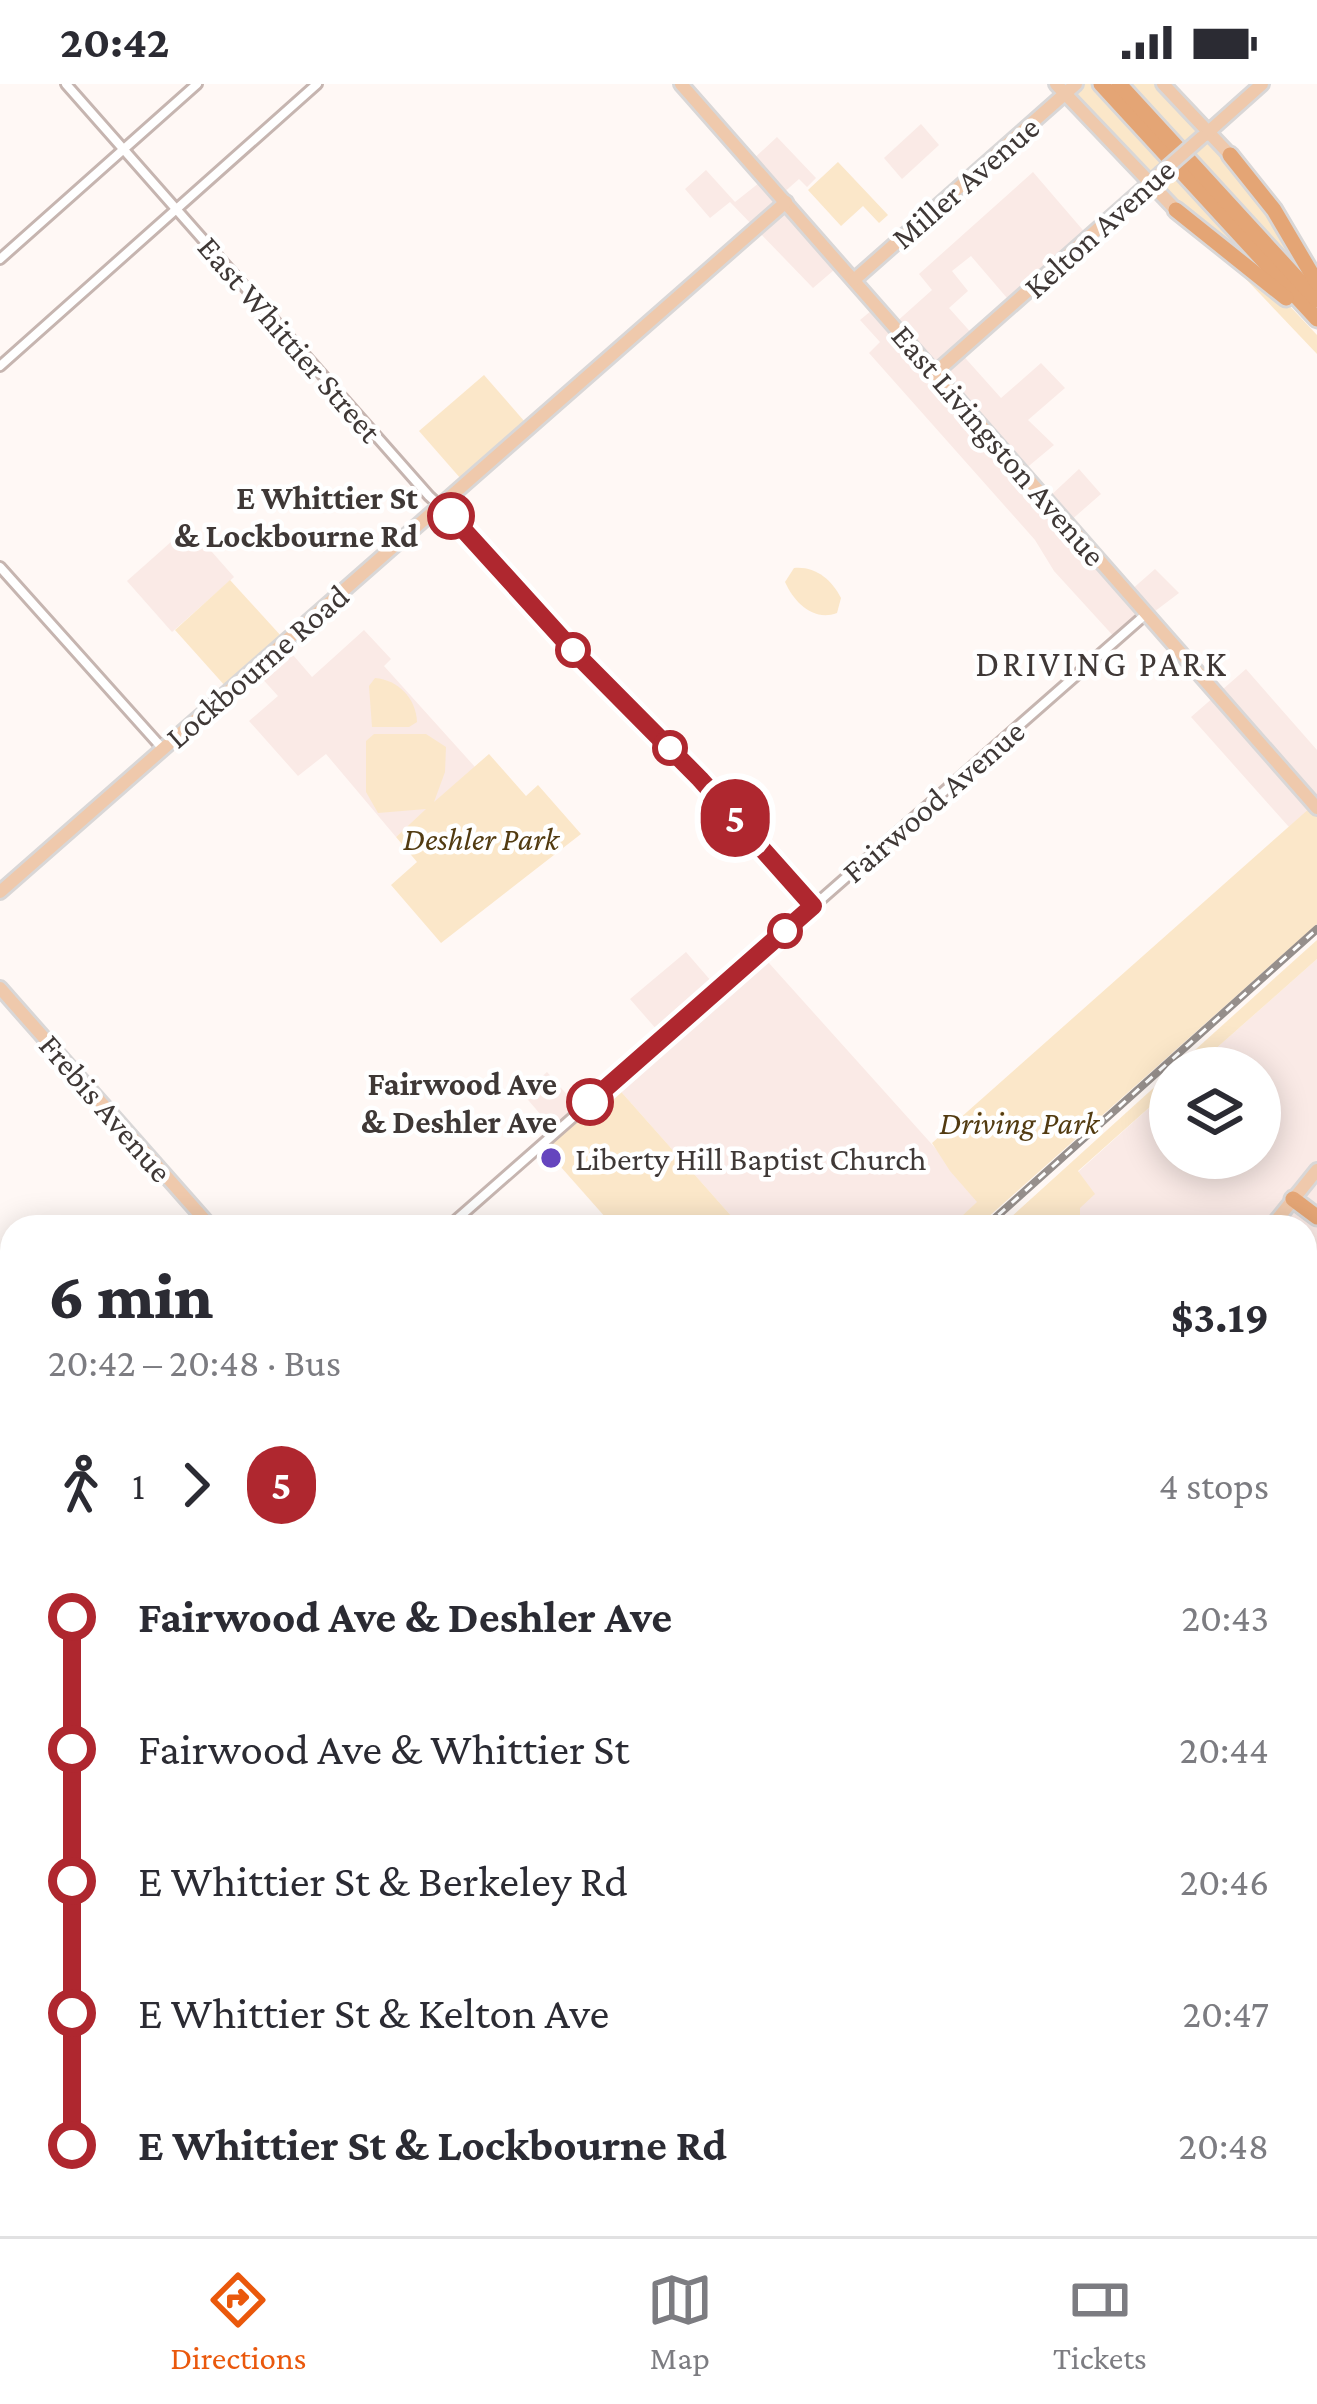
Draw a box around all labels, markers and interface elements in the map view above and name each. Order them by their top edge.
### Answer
text: 20:42 [60,17,170,67]
street label: Miller Avenue [884,108,1046,256]
street label: Kelton Avenue [1016,151,1182,305]
street label: East Whittier Street [191,229,390,450]
street label: East Livingston Avenue [884,317,1114,573]
place label: E Whittier St & Lockbourne Rd [174,479,419,554]
marker: E Whittier St & Lockbourne Rd [429,494,473,538]
street label: Lockbourne Road [158,577,356,755]
unlabelled marker [557,634,589,666]
district label: DRIVING PARK [975,644,1229,684]
street label: Fairwood Avenue [835,712,1031,890]
unlabelled marker [654,732,686,764]
line badge: 5 [696,779,774,857]
text: 5 [725,794,745,841]
park label: Deshler Park [403,820,561,857]
unlabelled marker [769,915,801,947]
street label: Frebis Avenue [32,1027,180,1189]
map controls [1149,1047,1281,1179]
button: layers [1149,1047,1281,1179]
place label: Fairwood Ave & Deshler Ave [361,1065,557,1140]
marker: Fairwood Ave & Deshler Ave [568,1080,612,1124]
park label: Driving Park [939,1104,1100,1141]
place label: Liberty Hill Baptist Church [575,1140,926,1177]
marker: Liberty Hill Baptist Church [538,1145,564,1171]
text: 6 min [48,1259,213,1332]
text: $3.19 [1171,1292,1269,1342]
text: 20:42 – 20:48 · Bus [48,1341,341,1384]
icon: walk [48,1452,114,1518]
icon: forward [163,1452,229,1518]
text: 5 [271,1461,292,1508]
text: 1 [132,1464,145,1507]
text: 4 stops [1159,1464,1269,1507]
text: Fairwood Ave & Deshler Ave [138,1592,672,1642]
text: 20:43 [1181,1596,1269,1639]
text: Fairwood Ave & Whittier St [138,1724,629,1774]
text: 20:44 [1180,1728,1269,1771]
text: E Whittier St & Berkeley Rd [138,1856,628,1906]
text: 20:46 [1180,1860,1269,1903]
text: E Whittier St & Kelton Ave [138,1988,609,2038]
text: 20:47 [1183,1992,1269,2035]
text: E Whittier St & Lockbourne Rd [138,2120,727,2170]
text: 20:48 [1179,2124,1269,2167]
tab: Directions [170,2267,307,2376]
tab: Map [647,2267,713,2376]
tab: Tickets [1053,2267,1147,2376]

